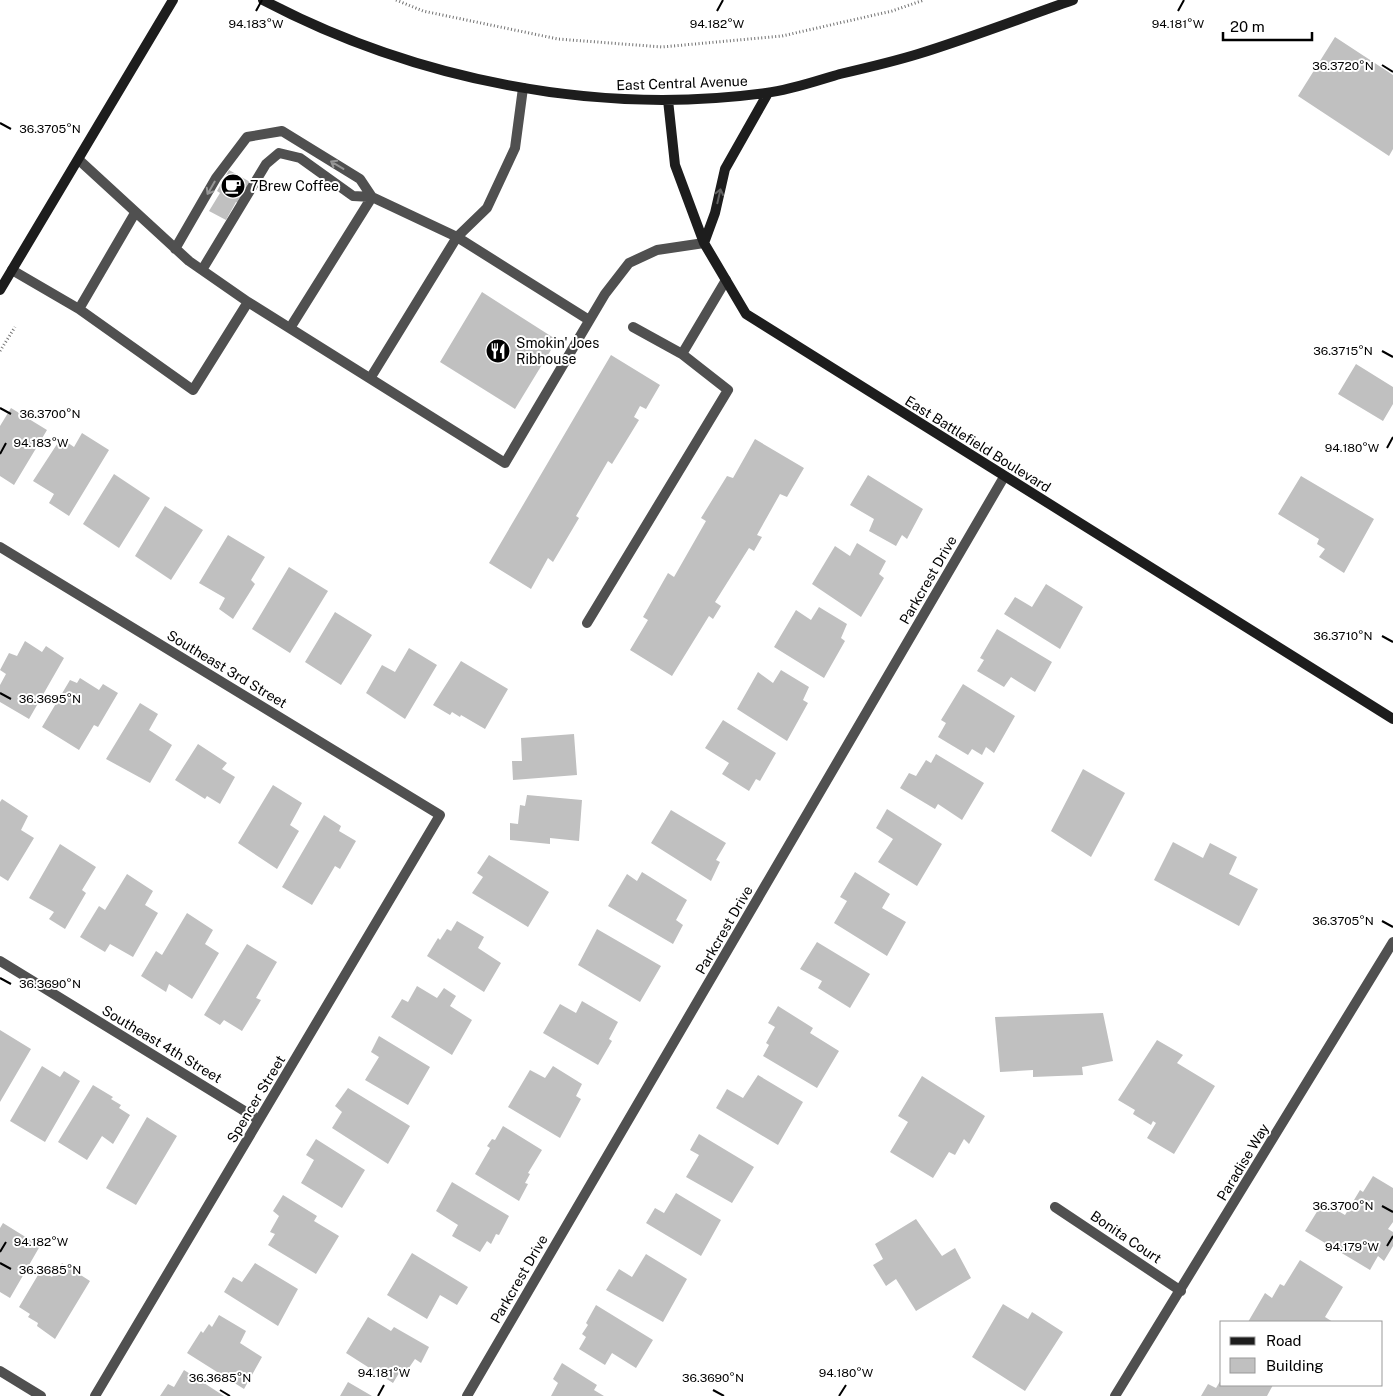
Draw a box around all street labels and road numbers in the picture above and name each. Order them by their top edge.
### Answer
street label: East Central Avenue [616,73,748,93]
street label: East Battlefield Boulevard [902,393,1054,495]
street label: Parkcrest Drive [896,533,960,627]
street label: Southeast 3rd Street [164,627,290,711]
street label: Parkcrest Drive [692,883,756,977]
street label: Southeast 4th Street [99,1002,225,1086]
street label: Spencer Street [224,1052,288,1146]
street label: Paradise Way [1214,1120,1273,1203]
street label: Bonita Court [1088,1207,1164,1267]
street label: Parkcrest Drive [487,1232,551,1326]

